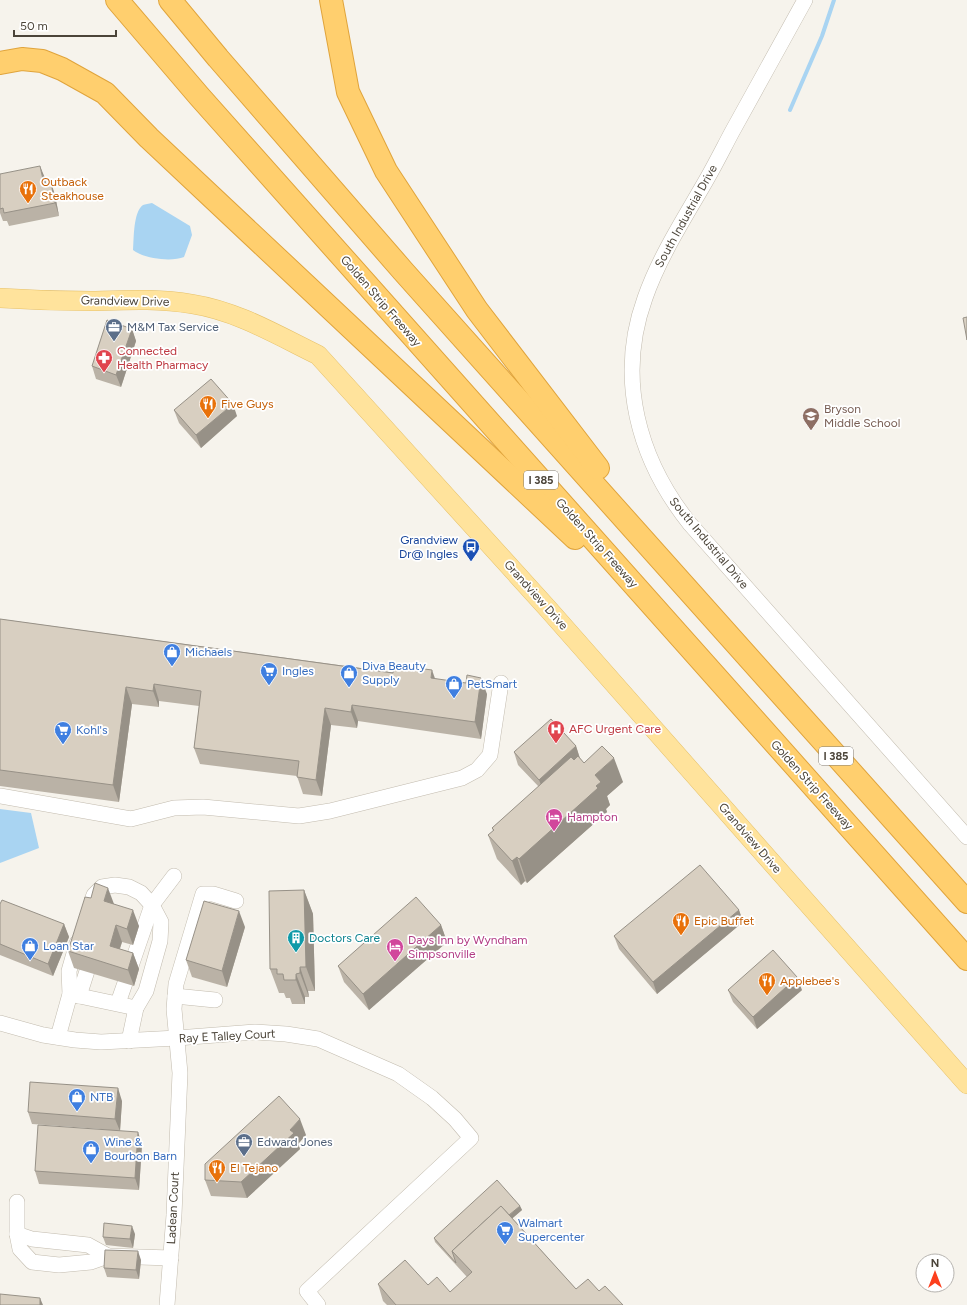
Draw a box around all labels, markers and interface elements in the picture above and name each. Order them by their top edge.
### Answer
scale bar [14,12,116,38]
text: 50 m [20,19,48,33]
street label: South Industrial Drive [652,162,720,270]
place label: Outback Steakhouse [41,175,104,203]
restaurant icon: Outback Steakhouse [18,179,38,204]
street label: Golden Strip Freeway [338,253,425,350]
street label: Grandview Drive [81,293,170,309]
office icon: M&M Tax Service [104,317,124,342]
place label: M&M Tax Service [127,320,219,334]
place label: Connected Health Pharmacy [117,344,209,372]
pharmacy icon: Connected Health Pharmacy [94,348,114,373]
restaurant icon: Five Guys [198,394,218,419]
place label: Five Guys [221,397,274,411]
place label: Bryson Middle School [824,402,900,430]
school or university icon: Bryson Middle School [801,406,821,431]
road number: I 385 [524,471,558,489]
street label: South Industrial Drive [667,494,752,592]
street label: Golden Strip Freeway [553,495,641,591]
place label: Grandview Dr@ Ingles [399,533,459,561]
bus stop icon: Grandview Dr@ Ingles [461,537,481,562]
street label: Grandview Drive [501,557,571,633]
shop icon: Michaels [162,642,182,667]
place label: Michaels [185,645,232,659]
place label: Diva Beauty Supply [362,659,426,687]
supermarket icon: Ingles [259,661,279,686]
shop icon: Diva Beauty Supply [339,663,359,688]
place label: Ingles [282,664,314,678]
shop icon: PetSmart [444,674,464,699]
place label: PetSmart [467,677,518,691]
hospital icon: AFC Urgent Care [546,719,566,744]
supermarket icon: Kohl's [53,720,73,745]
place label: AFC Urgent Care [569,722,661,736]
place label: Kohl's [76,723,108,737]
street label: Golden Strip Freeway [768,737,856,833]
road number: I 385 [819,747,853,765]
street label: Grandview Drive [716,800,785,876]
hotel icon: Hampton [544,807,564,832]
place label: Hampton [567,810,618,824]
restaurant icon: Epic Buffet [671,911,691,936]
place label: Epic Buffet [694,914,755,928]
building icon: Doctors Care [286,928,306,953]
place label: Doctors Care [309,931,381,945]
place label: Days Inn by Wyndham Simpsonville [408,933,528,961]
shop icon: Loan Star [20,936,40,961]
hotel icon: Days Inn by Wyndham Simpsonville [385,937,405,962]
place label: Loan Star [43,939,94,953]
restaurant icon: Applebee's [757,971,777,996]
place label: Applebee's [780,974,840,988]
street label: Ray E Talley Court [178,1026,276,1046]
shop icon: NTB [67,1087,87,1112]
place label: NTB [90,1090,113,1104]
office icon: Edward Jones [234,1132,254,1157]
place label: Wine & Bourbon Barn [104,1135,177,1163]
place label: Edward Jones [257,1135,333,1149]
shop icon: Wine & Bourbon Barn [81,1139,101,1164]
restaurant icon: El Tejano [207,1158,227,1183]
place label: El Tejano [230,1161,278,1175]
street label: Ladean Court [164,1171,182,1245]
place label: Walmart Supercenter [518,1216,585,1244]
supermarket icon: Walmart Supercenter [495,1220,515,1245]
north arrow [915,1253,955,1293]
text: N [931,1257,939,1270]

